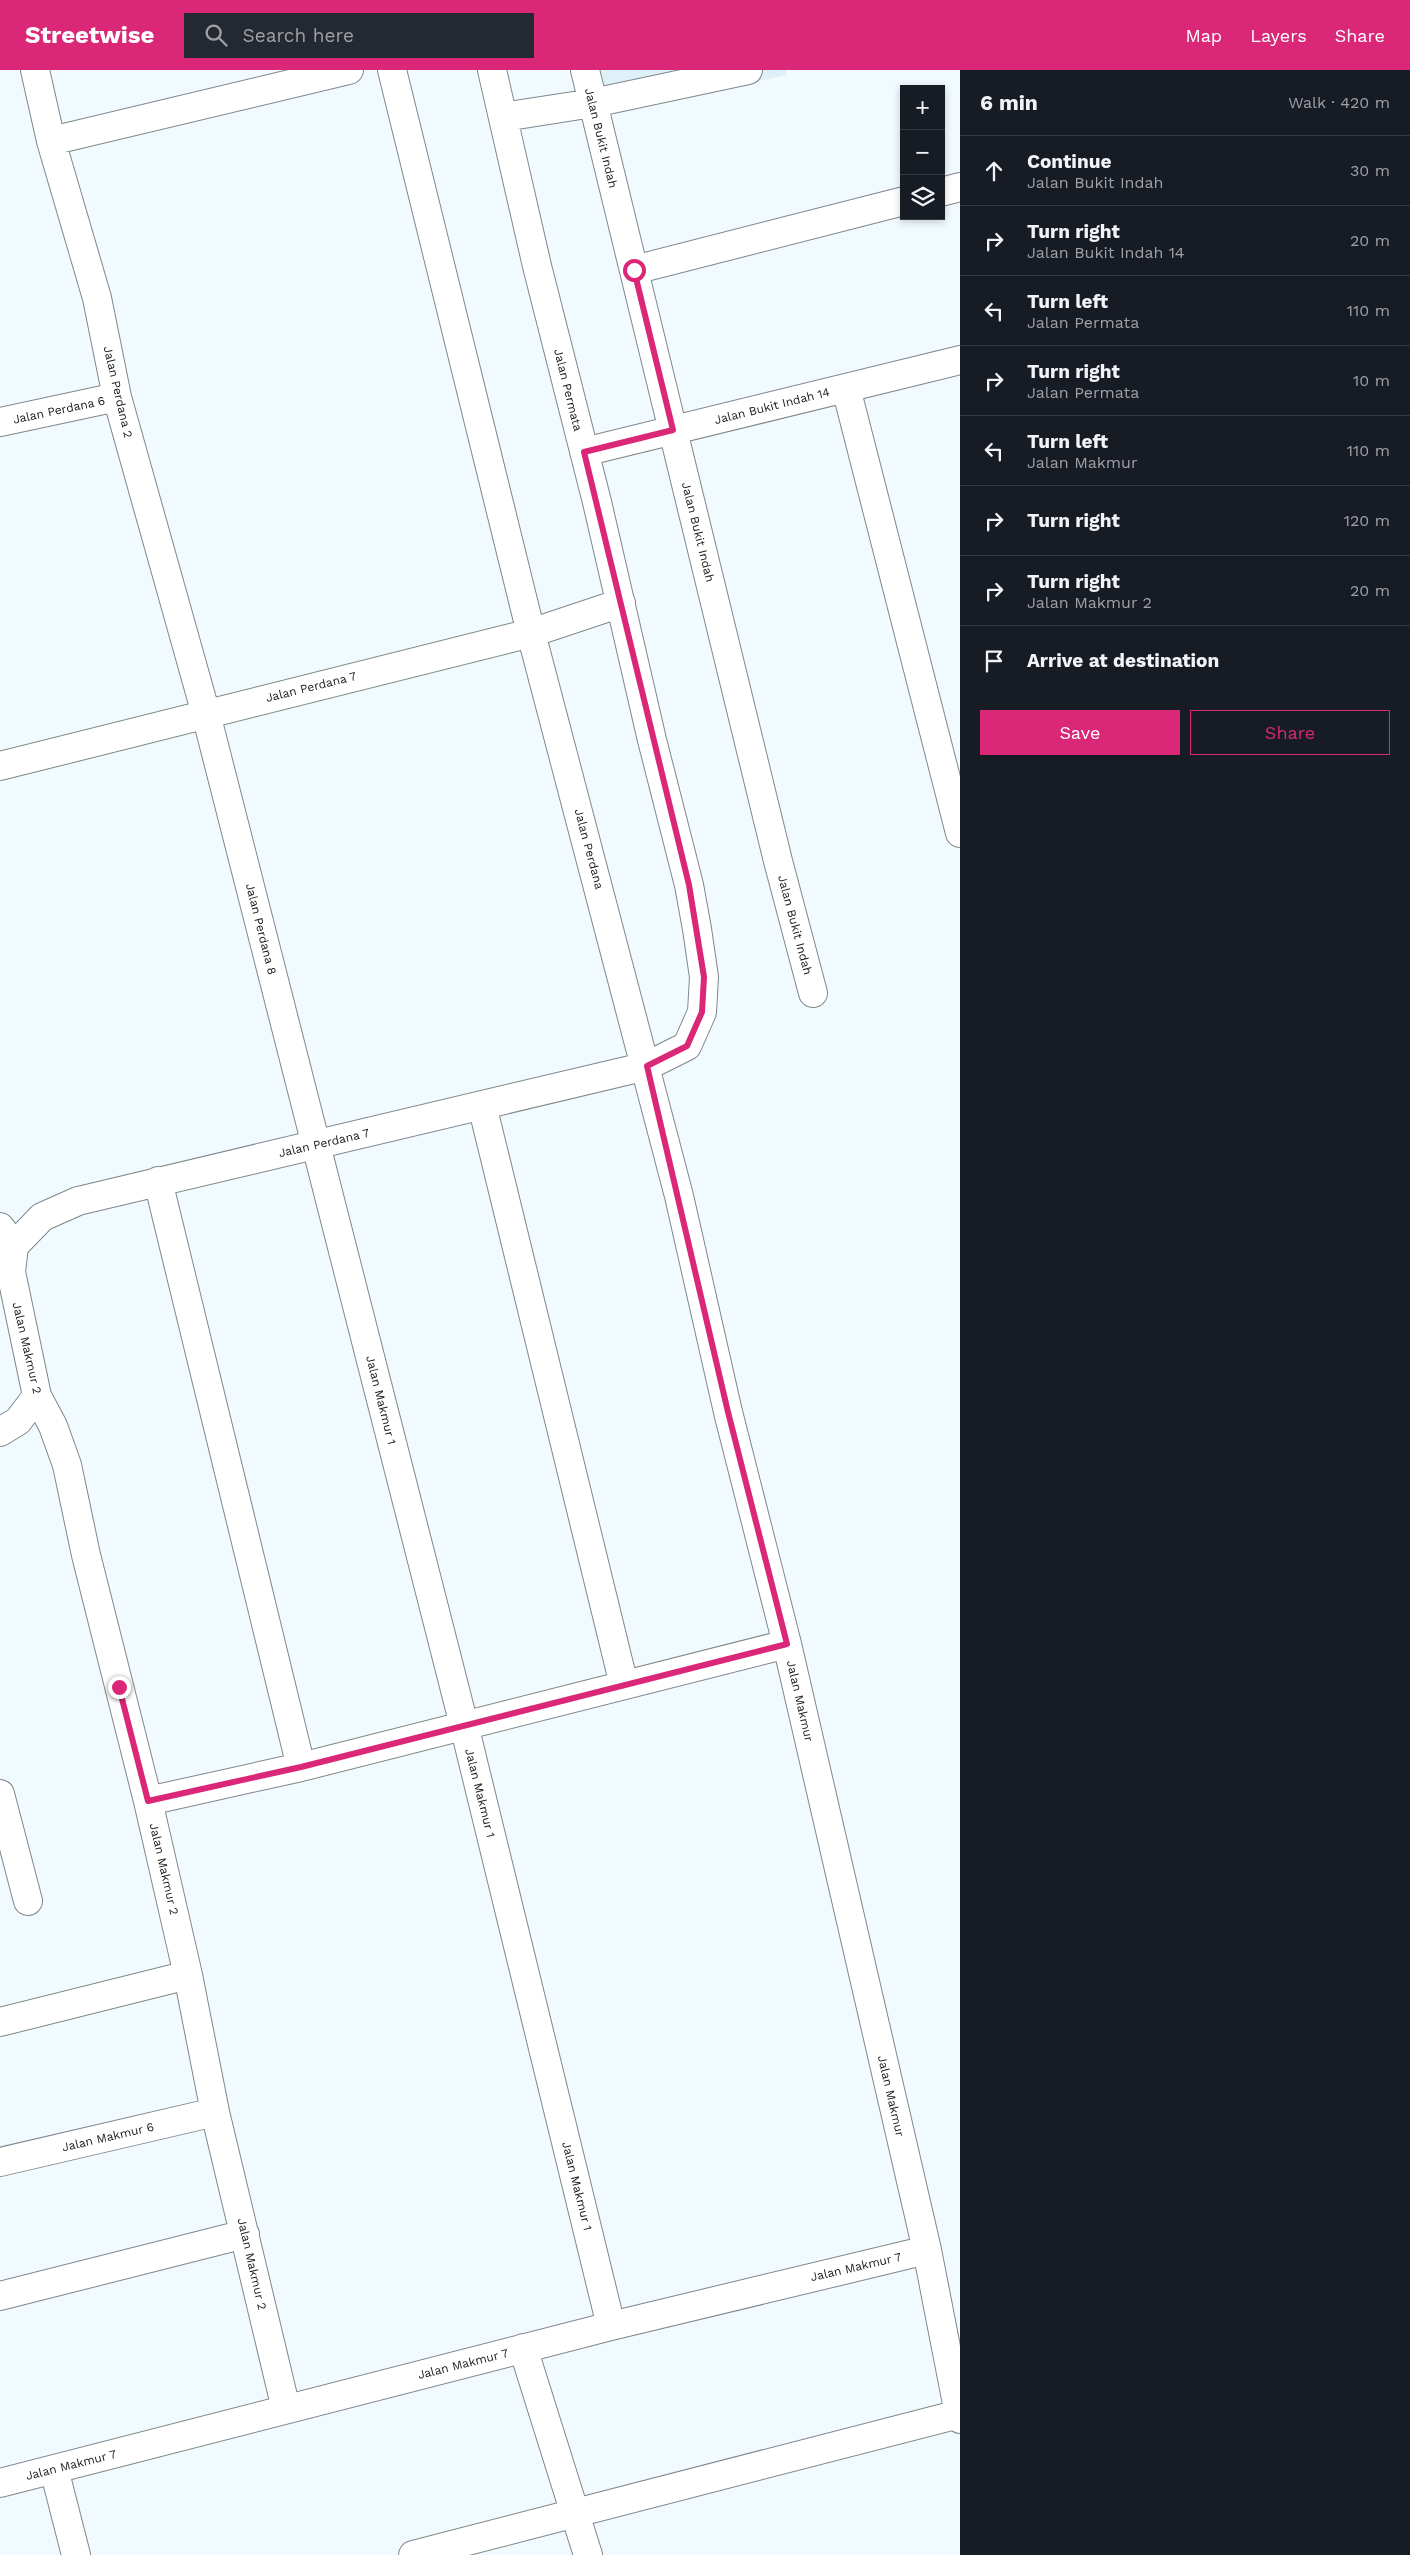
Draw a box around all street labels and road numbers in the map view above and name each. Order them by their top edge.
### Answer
street label: Jalan Bukit Indah [582,87,620,189]
street label: Jalan Perdana 2 [101,345,135,439]
street label: Jalan Permata [551,347,585,433]
street label: Jalan Bukit Indah 14 [713,385,831,427]
street label: Jalan Perdana 6 [12,393,106,427]
street label: Jalan Bukit Indah [679,481,717,583]
street label: Jalan Perdana 7 [264,669,358,705]
street label: Jalan Perdana [572,807,607,891]
street label: Jalan Bukit Indah [775,874,815,976]
street label: Jalan Perdana 8 [243,882,279,976]
street label: Jalan Perdana 7 [277,1126,371,1160]
street label: Jalan Makmur 2 [10,1301,44,1395]
street label: Jalan Makmur 1 [363,1354,399,1446]
street label: Jalan Makmur [784,1659,816,1743]
street label: Jalan Makmur 1 [462,1747,498,1839]
street label: Jalan Makmur 2 [147,1822,181,1916]
street label: Jalan Makmur [875,2054,907,2138]
street label: Jalan Makmur 6 [61,2120,155,2154]
street label: Jalan Makmur 1 [559,2140,595,2232]
street label: Jalan Makmur 2 [235,2217,269,2311]
street label: Jalan Makmur 7 [809,2250,903,2284]
street label: Jalan Makmur 7 [416,2346,510,2382]
street label: Jalan Makmur 7 [24,2447,118,2483]

